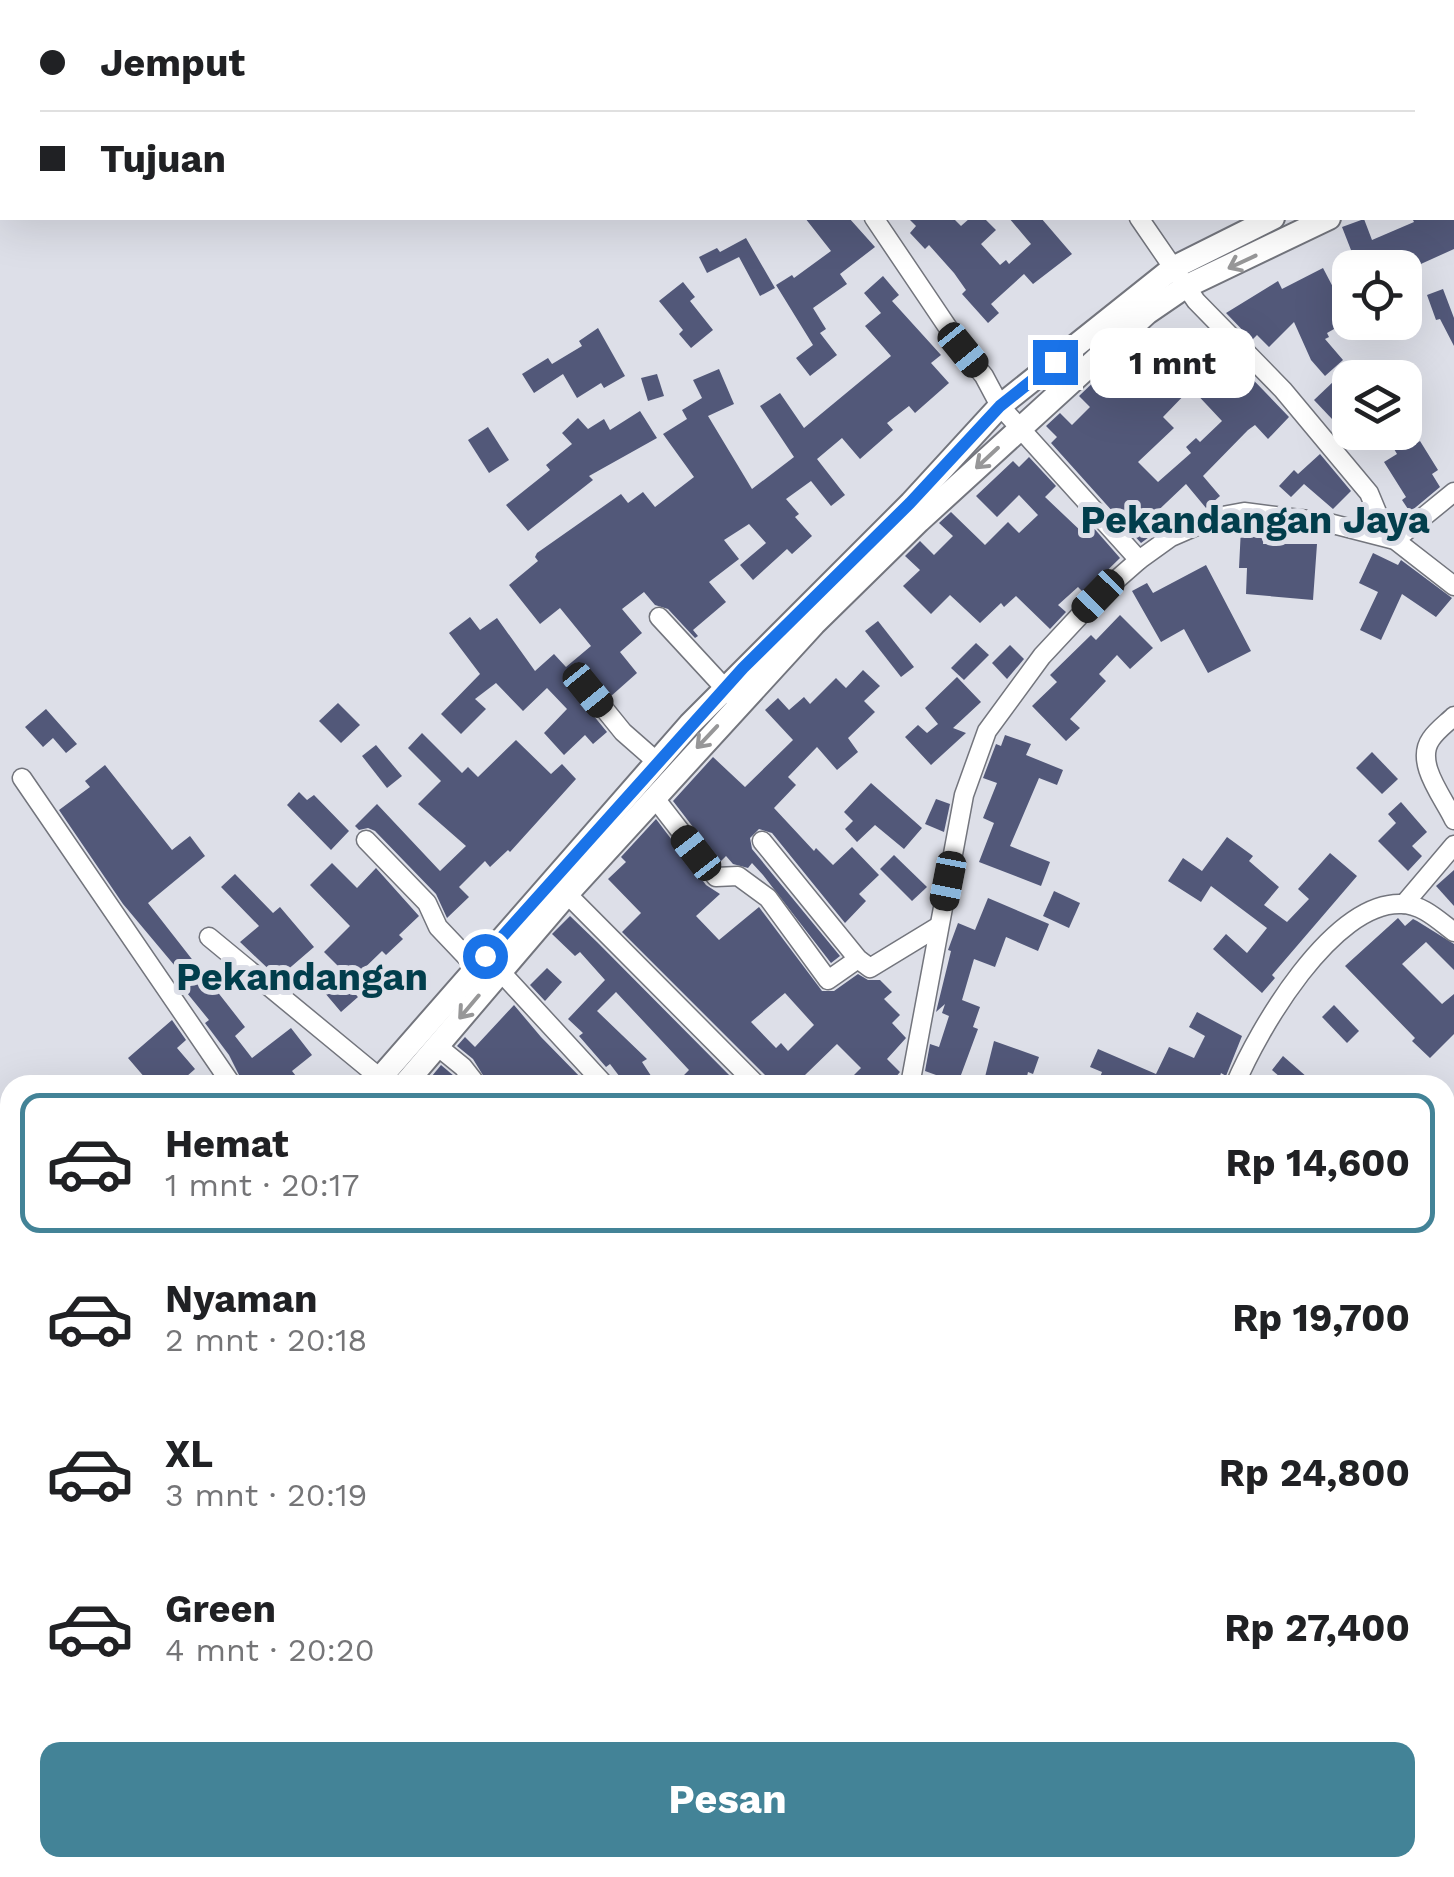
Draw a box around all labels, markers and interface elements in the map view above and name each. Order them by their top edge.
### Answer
text: Jemput [100,41,245,85]
text: Tujuan [100,137,226,181]
map controls [1332,250,1422,450]
button: locate [1332,250,1422,340]
one-way arrow [1228,253,1258,272]
car [932,317,994,383]
callout: 1 mnt [1090,327,1255,397]
route end [1033,340,1078,385]
text: 1 mnt [1129,344,1216,382]
button: layers [1332,360,1422,450]
one-way arrow [975,447,1000,470]
district label: Pekandangan Jaya [1080,498,1430,542]
car [1066,564,1130,628]
car [557,657,619,723]
one-way arrow [695,725,719,749]
car [666,820,726,886]
car [928,849,968,913]
route start [463,934,508,979]
district label: Pekandangan [176,955,428,999]
one-way arrow [458,993,480,1019]
icon: car [45,1118,135,1208]
text: Hemat [165,1122,289,1166]
text: Rp 14,600 [1226,1141,1410,1185]
text: 1 mnt · 20:17 [165,1166,359,1204]
icon: car [45,1273,135,1363]
text: Nyaman [165,1277,317,1321]
text: Rp 19,700 [1232,1296,1410,1340]
text: 2 mnt · 20:18 [165,1321,367,1359]
icon: car [45,1428,135,1518]
text: XL [165,1432,213,1476]
text: Rp 24,800 [1219,1451,1410,1495]
text: 3 mnt · 20:19 [165,1476,367,1514]
icon: car [45,1583,135,1673]
text: Green [165,1587,276,1631]
text: Rp 27,400 [1224,1606,1410,1650]
text: 4 mnt · 20:20 [165,1631,375,1669]
button: Pesan [40,1742,1415,1857]

